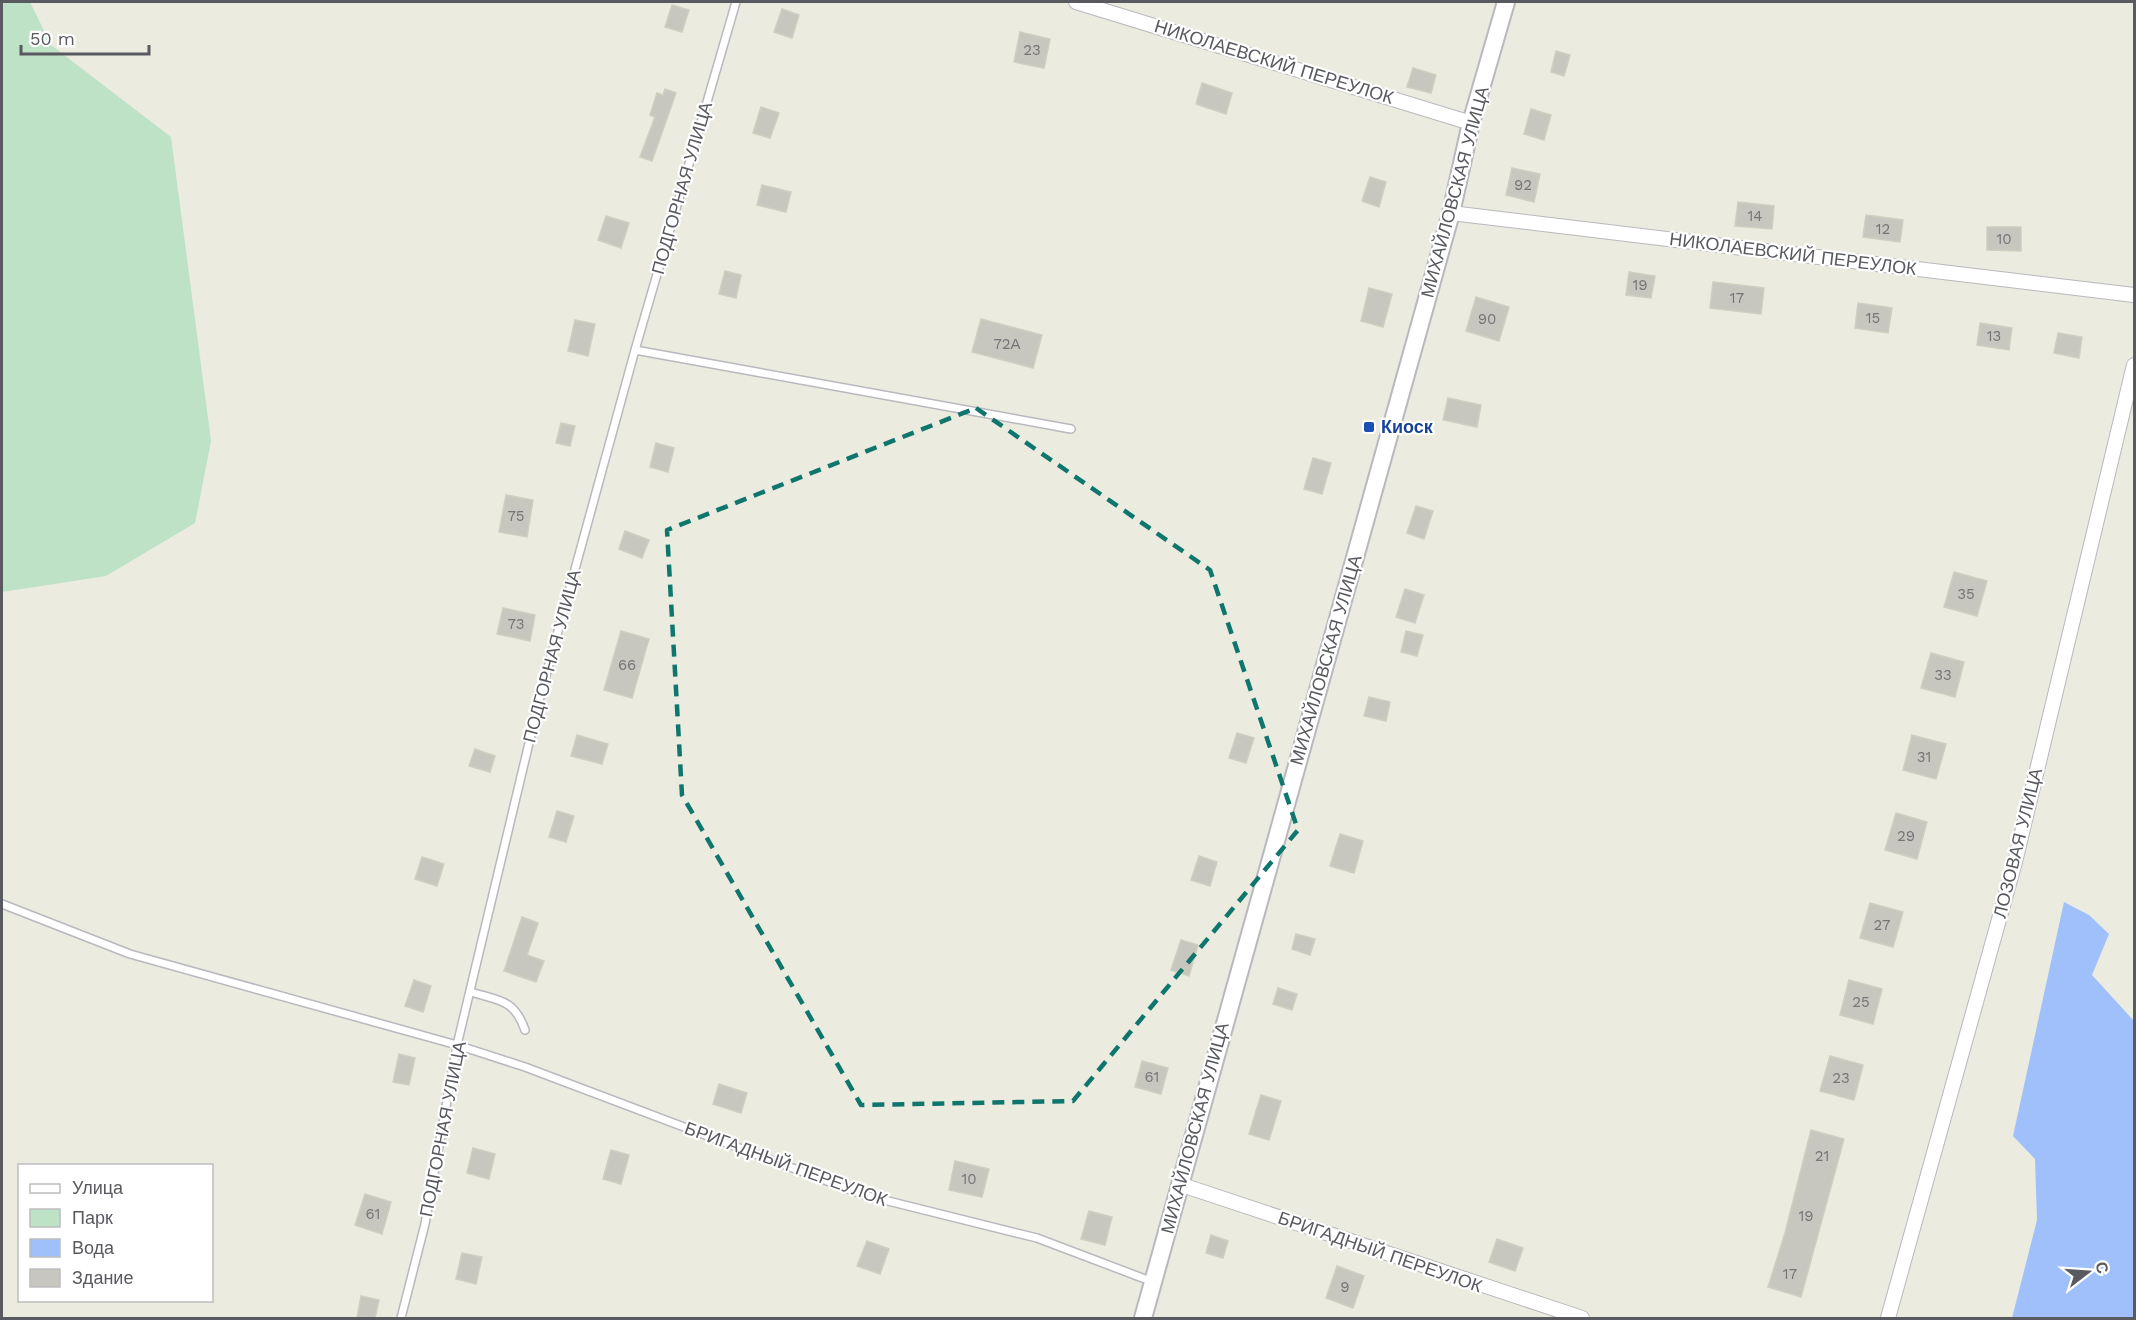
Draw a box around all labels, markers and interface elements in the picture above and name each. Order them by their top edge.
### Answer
street label: НИКОЛАЕВСКИЙ ПЕРЕУЛОК [1152,15,1397,108]
scale bar [21,18,148,56]
text: 50 m [30,28,75,49]
house number: 23 [1023,41,1041,59]
street label: МИХАЙЛОВСКАЯ УЛИЦА [1416,84,1493,300]
street label: ПОДГОРНАЯ УЛИЦА [647,99,716,277]
house number: 92 [1514,176,1532,194]
house number: 14 [1747,207,1763,225]
house number: 12 [1876,220,1890,238]
street label: НИКОЛАЕВСКИЙ ПЕРЕУЛОК [1668,228,1918,279]
house number: 10 [1996,230,2012,248]
house number: 19 [1632,276,1648,294]
house number: 17 [1730,289,1744,307]
house number: 15 [1866,309,1880,327]
house number: 90 [1478,310,1496,328]
house number: 13 [1987,327,2001,345]
house number: 72А [993,335,1021,353]
place label: Киоск [1381,416,1434,437]
marker: Киоск [1362,420,1376,434]
house number: 75 [507,507,525,525]
street label: МИХАЙЛОВСКАЯ УЛИЦА [1285,552,1366,767]
street label: ПОДГОРНАЯ УЛИЦА [518,567,585,745]
house number: 35 [1957,585,1975,603]
house number: 73 [507,615,525,633]
house number: 66 [618,656,636,674]
house number: 33 [1934,666,1952,684]
house number: 31 [1917,748,1931,766]
street label: ЛОЗОВАЯ УЛИЦА [1989,766,2046,920]
house number: 29 [1897,827,1915,845]
house number: 27 [1874,916,1890,934]
house number: 25 [1852,993,1870,1011]
street label: МИХАЙЛОВСКАЯ УЛИЦА [1156,1020,1233,1236]
street label: ПОДГОРНАЯ УЛИЦА [415,1039,470,1219]
house number: 61 [1145,1068,1159,1086]
house number: 23 [1832,1069,1850,1087]
street label: БРИГАДНЫЙ ПЕРЕУЛОК [682,1117,891,1210]
house number: 21 [1815,1147,1829,1165]
legend [18,1164,213,1302]
house number: 10 [961,1170,977,1188]
text: Улица [72,1177,124,1198]
house number: 61 [366,1205,380,1223]
text: Парк [72,1207,113,1228]
street label: БРИГАДНЫЙ ПЕРЕУЛОК [1275,1207,1485,1296]
house number: 19 [1798,1207,1814,1225]
text: Вода [72,1237,115,1258]
north arrow [2058,1242,2118,1302]
text: С [2091,1259,2113,1276]
house number: 17 [1783,1265,1797,1283]
text: Здание [72,1267,133,1288]
house number: 9 [1340,1278,1350,1296]

